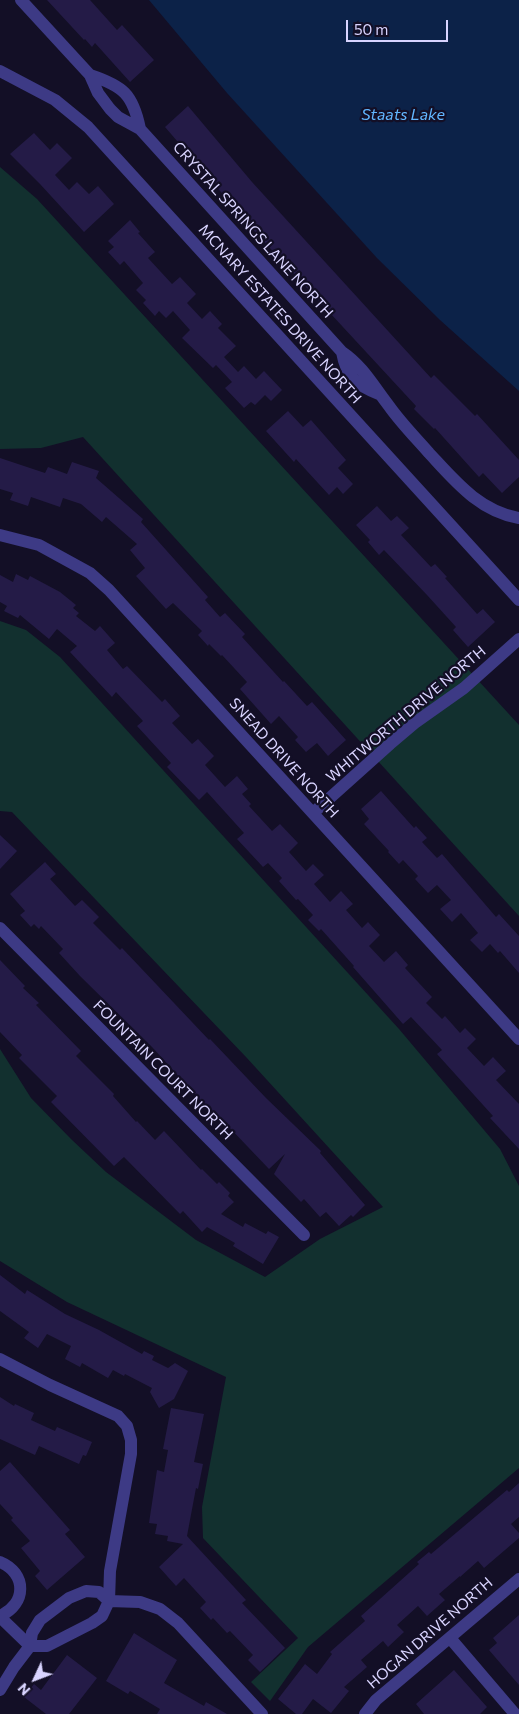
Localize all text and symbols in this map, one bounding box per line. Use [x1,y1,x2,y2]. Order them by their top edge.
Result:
scale bar [349,10,452,42]
text: 50 m [354,20,388,38]
water label: Staats Lake [361,105,445,125]
street label: CRYSTAL SPRINGS LANE NORTH [169,138,337,322]
street label: MCNARY ESTATES DRIVE NORTH [195,221,365,407]
street label: WHITWORTH DRIVE NORTH [323,642,489,786]
street label: SNEAD DRIVE NORTH [226,694,342,822]
street label: FOUNTAIN COURT NORTH [89,996,237,1144]
street label: HOGAN DRIVE NORTH [364,1574,496,1692]
north arrow [10,1654,60,1704]
text: N [14,1680,33,1699]

